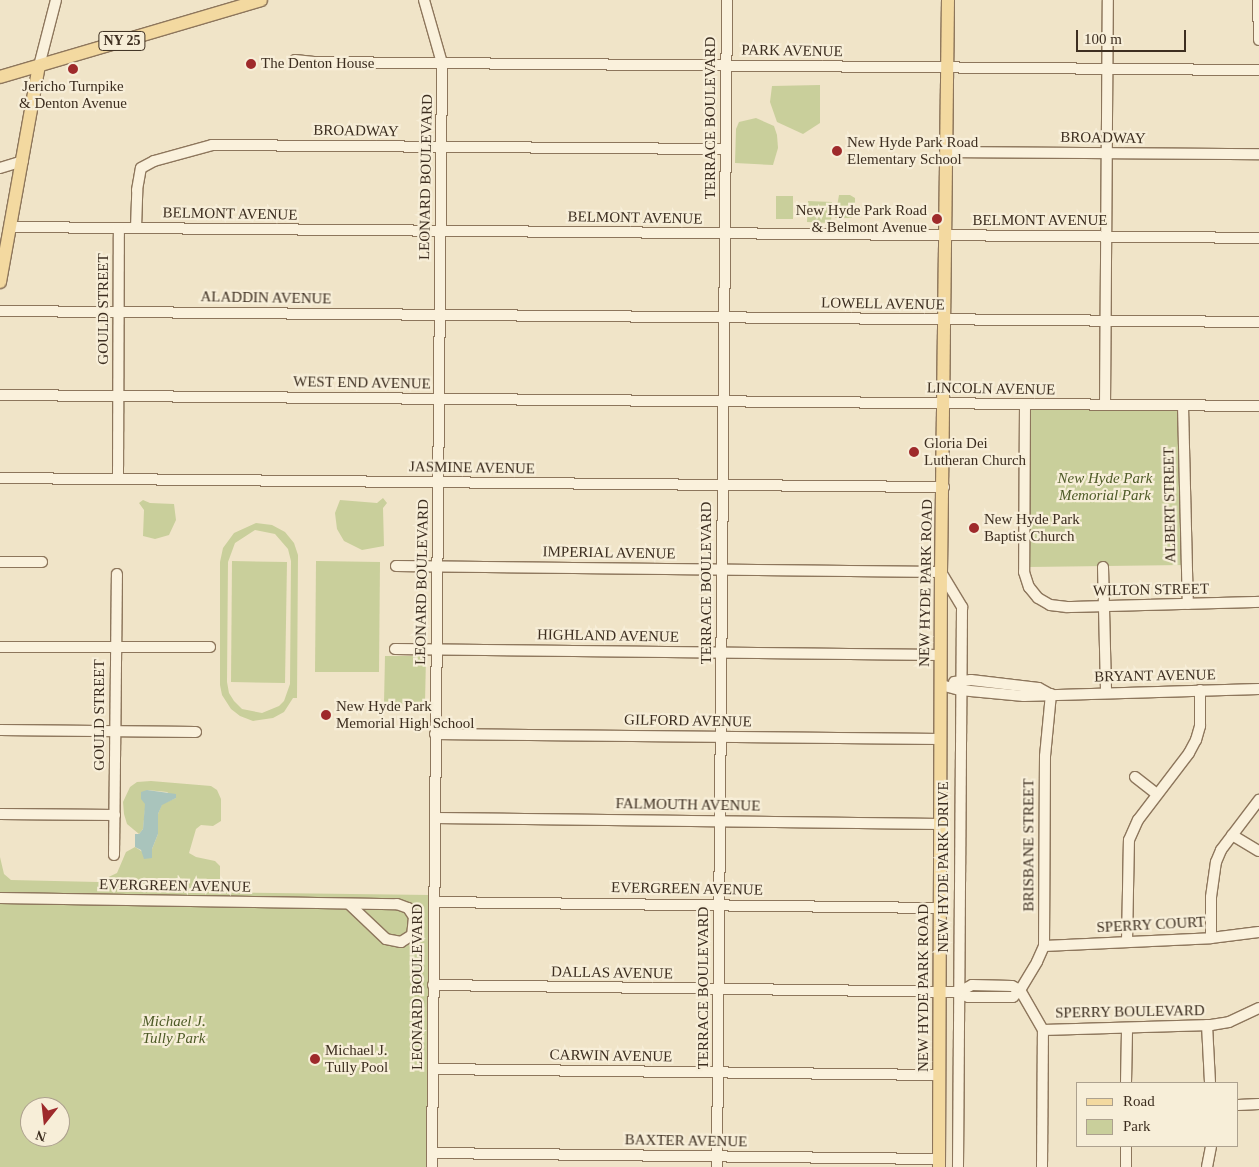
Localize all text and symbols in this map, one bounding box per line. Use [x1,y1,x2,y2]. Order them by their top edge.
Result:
scale bar [1079,20,1189,52]
road number: NY 25 [97,29,147,52]
text: 100 m [1084,31,1122,47]
street label: TERRACE BOULEVARD [702,37,720,199]
street label: PARK AVENUE [741,41,843,61]
place label: The Denton House [261,55,374,73]
marker: The Denton House [245,58,257,70]
marker: Jericho Turnpike & Denton Avenue [67,63,79,75]
place label: Jericho Turnpike & Denton Avenue [19,77,127,112]
street label: LEONARD BOULEVARD [416,94,436,260]
street label: BROADWAY [313,121,399,141]
street label: BROADWAY [1060,128,1146,148]
place label: New Hyde Park Road Elementary School [847,133,978,168]
marker: New Hyde Park Road Elementary School [831,145,843,157]
place label: New Hyde Park Road & Belmont Avenue [796,201,927,236]
street label: BELMONT AVENUE [162,204,298,224]
street label: BELMONT AVENUE [567,208,703,228]
street label: BELMONT AVENUE [972,212,1108,230]
marker: New Hyde Park Road & Belmont Avenue [931,213,943,225]
street label: GOULD STREET [95,253,113,365]
street label: ALADDIN AVENUE [200,288,332,308]
street label: LOWELL AVENUE [820,294,946,314]
street label: WEST END AVENUE [292,373,432,393]
street label: LINCOLN AVENUE [926,379,1056,399]
place label: Gloria Dei Lutheran Church [924,434,1026,469]
marker: Gloria Dei Lutheran Church [908,446,920,458]
street label: ALBERT STREET [1160,447,1180,563]
street label: JASMINE AVENUE [408,458,536,478]
park label: New Hyde Park Memorial Park [1058,469,1152,504]
street label: LEONARD BOULEVARD [412,499,432,665]
street label: NEW HYDE PARK ROAD [916,499,936,667]
street label: TERRACE BOULEVARD [698,502,716,664]
place label: New Hyde Park Baptist Church [984,510,1080,545]
marker: New Hyde Park Baptist Church [968,522,980,534]
street label: IMPERIAL AVENUE [542,543,676,563]
street label: WILTON STREET [1093,580,1209,600]
street label: HIGHLAND AVENUE [537,626,679,646]
street label: GOULD STREET [91,659,109,771]
street label: BRYANT AVENUE [1094,666,1216,686]
place label: New Hyde Park Memorial High School [336,697,474,732]
marker: New Hyde Park Memorial High School [320,709,332,721]
street label: GILFORD AVENUE [624,711,752,731]
street label: BRISBANE STREET [1020,779,1038,911]
street label: NEW HYDE PARK DRIVE [935,781,953,953]
street label: FALMOUTH AVENUE [615,795,761,815]
street label: EVERGREEN AVENUE [99,876,251,896]
street label: EVERGREEN AVENUE [611,879,763,899]
street label: LEONARD BOULEVARD [409,904,427,1070]
street label: NEW HYDE PARK ROAD [915,904,933,1072]
street label: TERRACE BOULEVARD [695,907,713,1069]
street label: SPERRY COURT [1096,913,1206,937]
street label: DALLAS AVENUE [551,963,673,983]
street label: SPERRY BOULEVARD [1055,1002,1205,1022]
park label: Michael J. Tully Park [142,1012,206,1047]
place label: Michael J. Tully Pool [325,1041,388,1076]
street label: CARWIN AVENUE [549,1046,673,1066]
marker: Michael J. Tully Pool [309,1053,321,1065]
legend [1076,1082,1239,1147]
text: Road [1123,1093,1155,1109]
north arrow [20,1097,70,1147]
text: Park [1123,1118,1151,1134]
text: N [34,1127,48,1145]
street label: BAXTER AVENUE [624,1131,748,1151]

